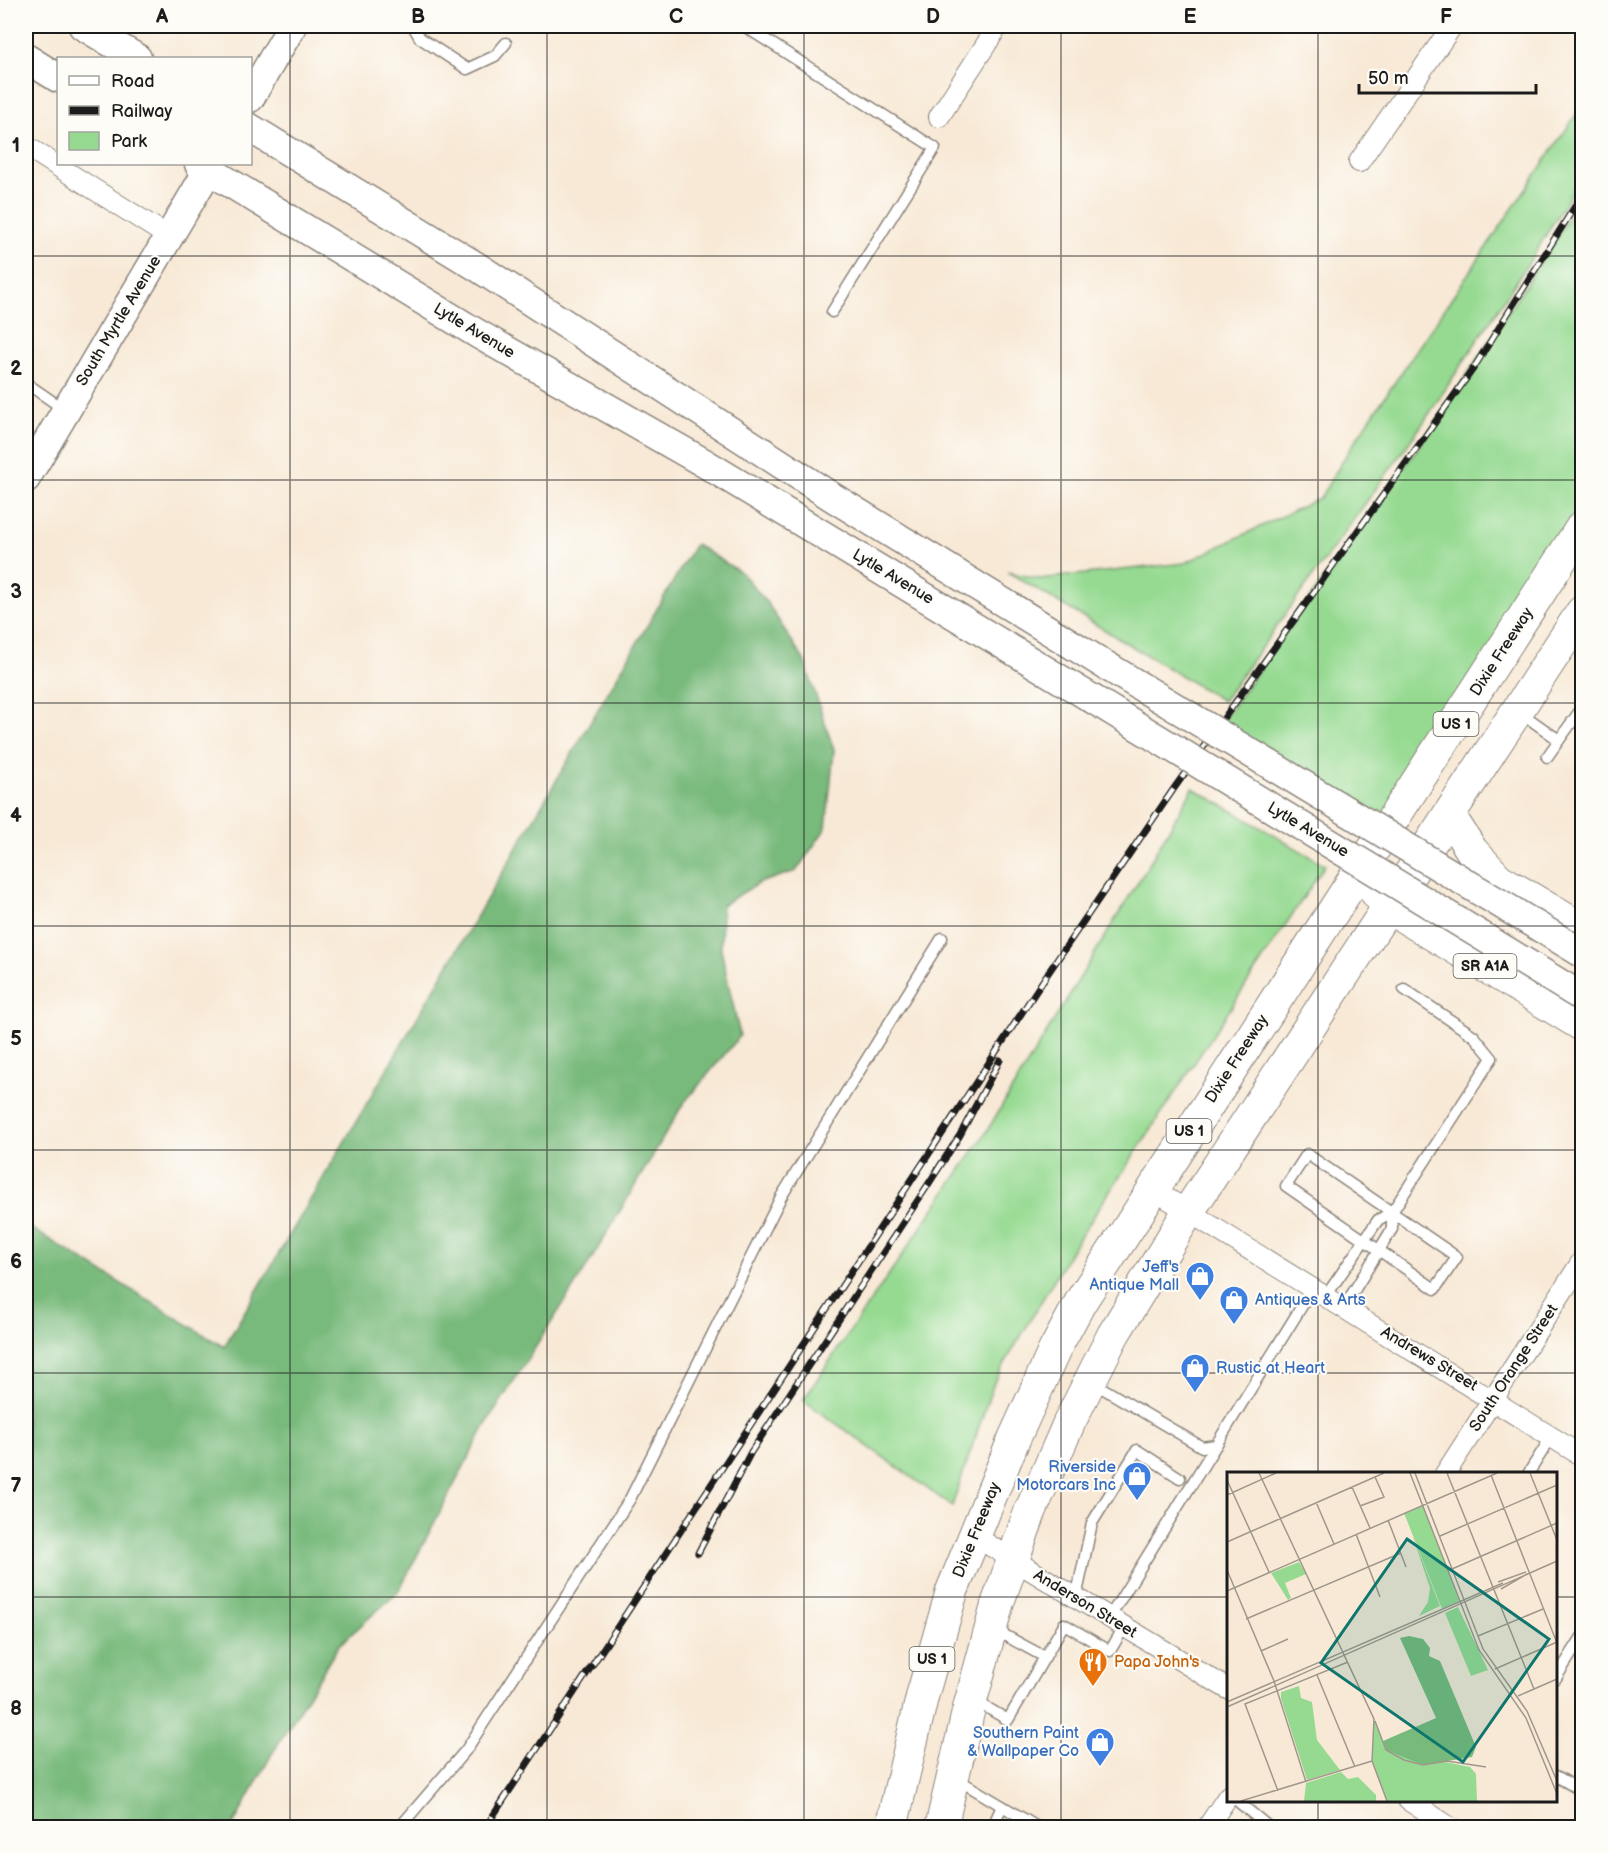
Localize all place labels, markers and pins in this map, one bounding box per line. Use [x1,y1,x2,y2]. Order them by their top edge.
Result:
place label: Jeff's Antique Mall [1089,1258,1179,1295]
shop icon: Jeff's Antique Mall [1184,1260,1216,1302]
shop icon: Antiques & Arts [1218,1284,1250,1326]
place label: Antiques & Arts [1255,1291,1366,1310]
shop icon: Rustic at Heart [1179,1352,1211,1394]
place label: Rustic at Heart [1216,1359,1325,1378]
place label: Riverside Motorcars Inc [1016,1458,1117,1495]
shop icon: Riverside Motorcars Inc [1121,1460,1153,1502]
restaurant icon: Papa John's [1077,1646,1109,1688]
place label: Papa John's [1114,1653,1199,1672]
place label: Southern Paint & Wallpaper Co [967,1724,1079,1761]
shop icon: Southern Paint & Wallpaper Co [1084,1726,1116,1768]

